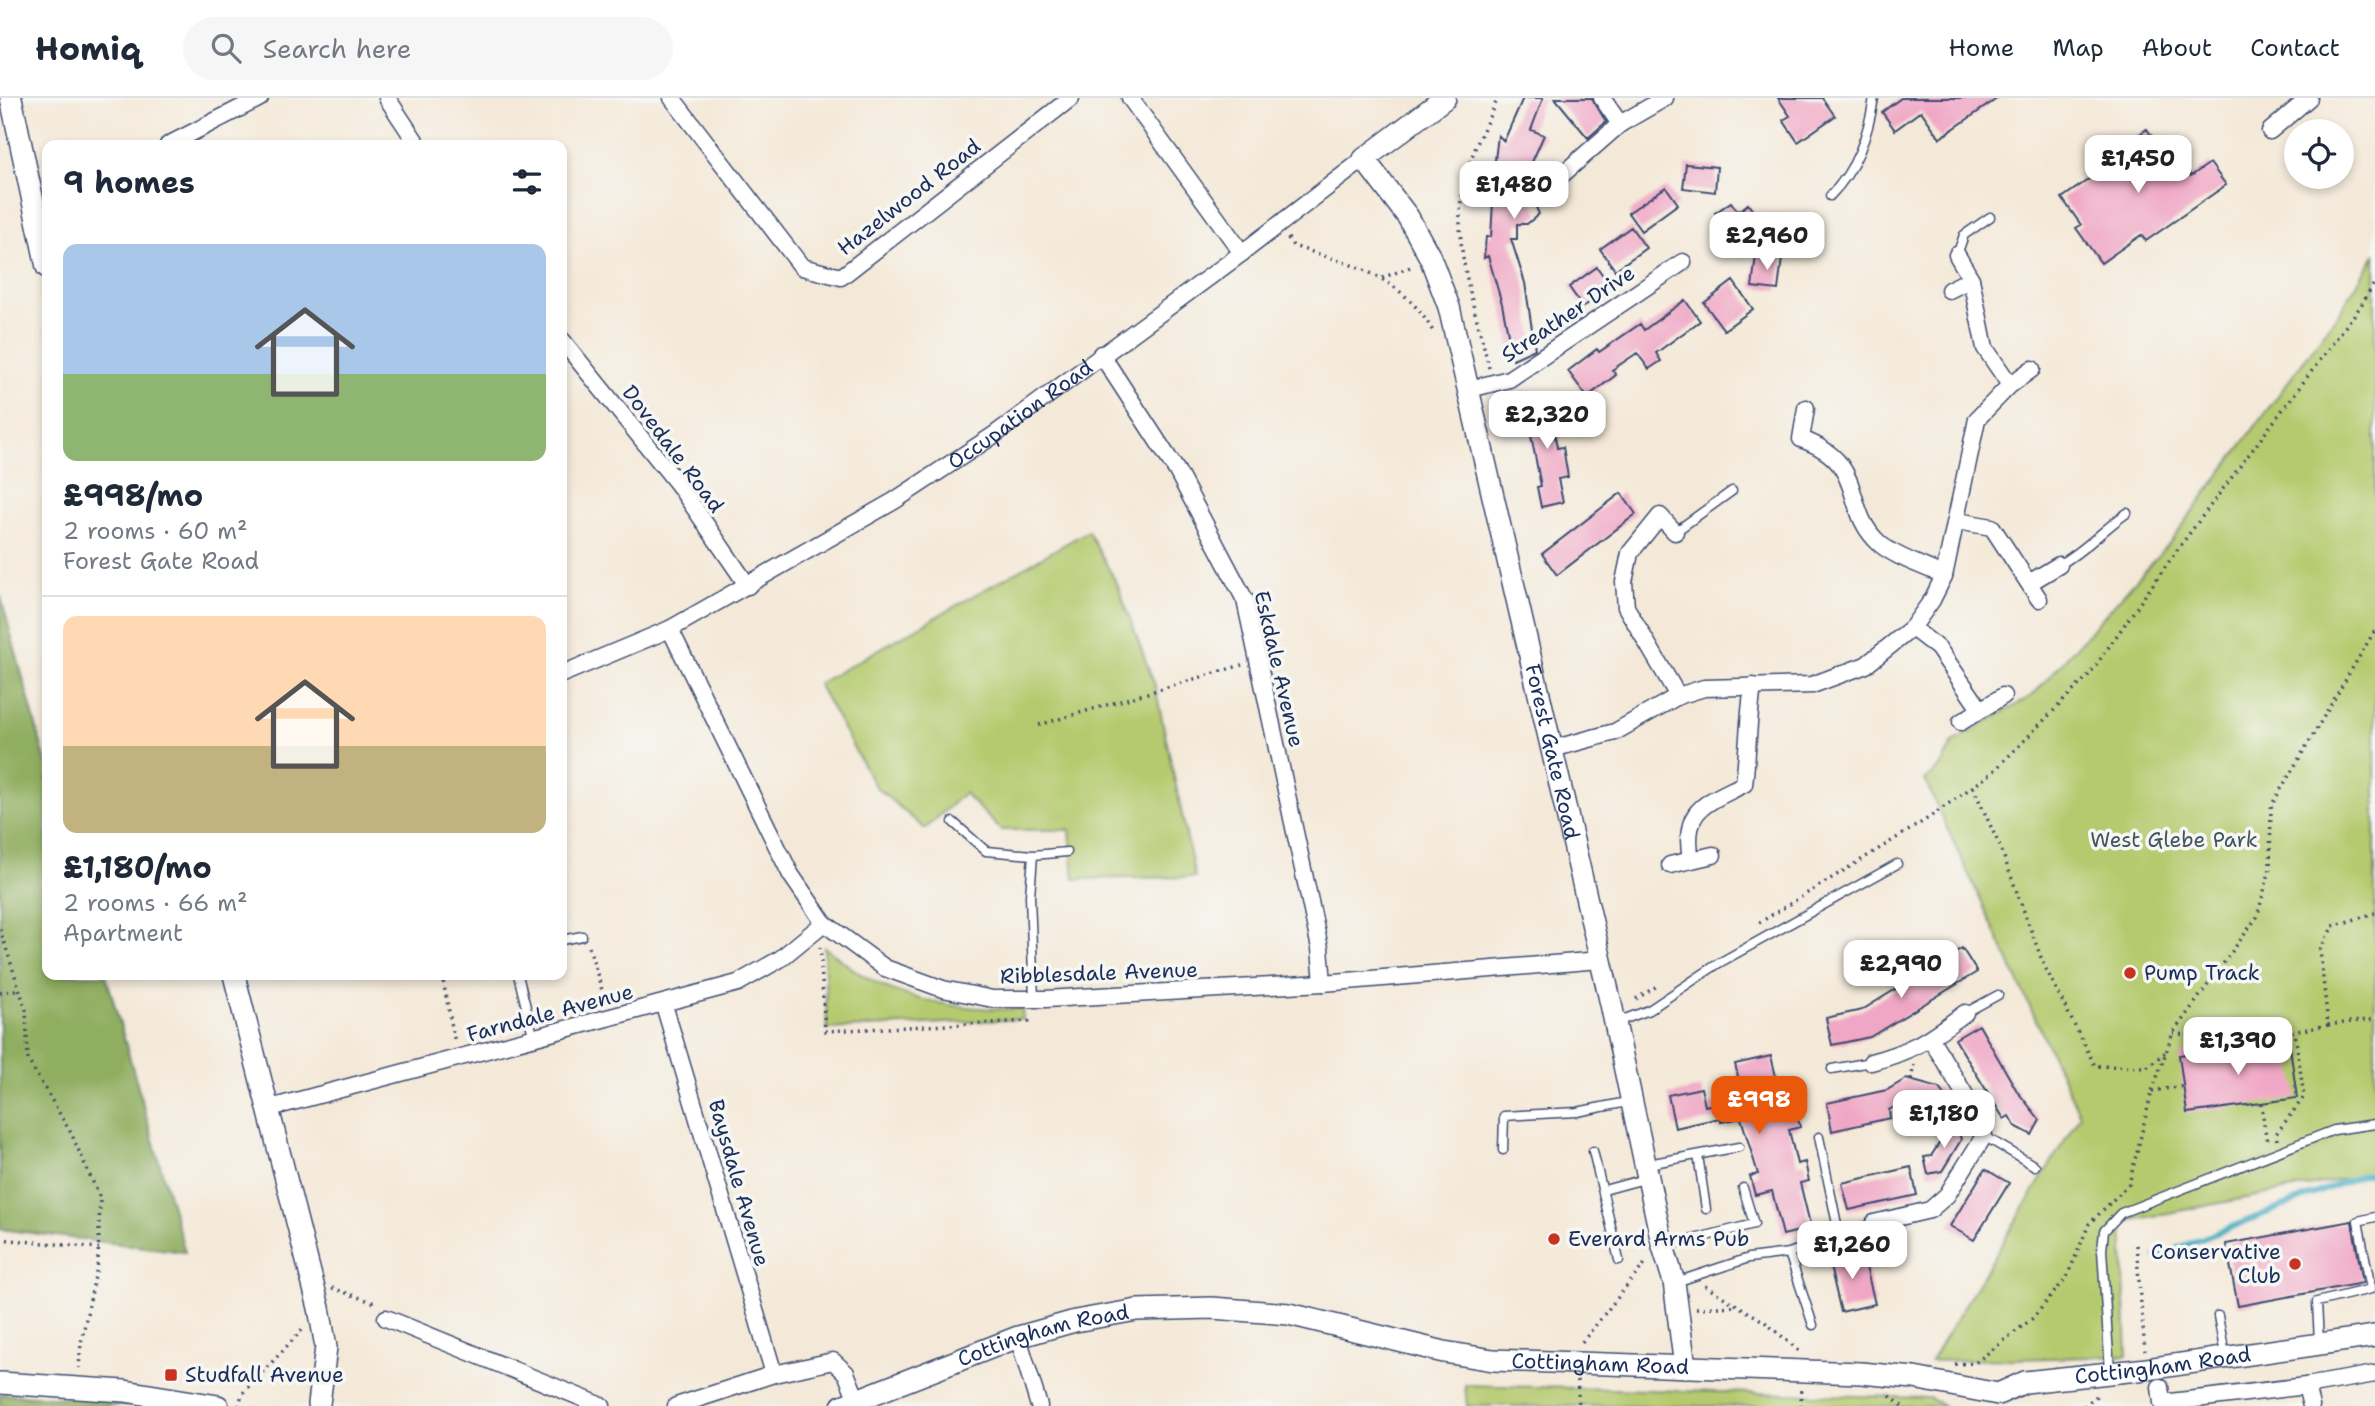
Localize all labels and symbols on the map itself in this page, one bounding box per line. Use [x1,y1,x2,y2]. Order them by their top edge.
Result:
street label: Hazelwood Road [832,132,986,262]
pin: £1,450 [2081,136,2195,195]
pin: £1,480 [1457,162,1571,221]
pin: £2,960 [1710,212,1824,272]
street label: Streather Drive [1496,259,1640,369]
street label: Occupation Road [942,353,1098,476]
street label: Dovedale Road [616,379,730,519]
pin: £2,320 [1490,392,1604,451]
street label: Eskdale Avenue [1247,588,1311,750]
street label: Forest Gate Road [1518,661,1586,842]
park label: West Glebe Park [2090,826,2258,854]
pin: £2,990 [1844,940,1958,1000]
street label: Ribblesdale Avenue [1000,956,1198,990]
place label: Pump Track [2144,959,2260,987]
marker: Pump Track [2122,965,2138,981]
street label: Farndale Avenue [464,977,636,1049]
pin: £1,390 [2181,1018,2295,1077]
pin: £998 [1718,1076,1800,1136]
pin: £1,180 [1887,1090,2001,1150]
street label: Baysdale Avenue [702,1096,776,1270]
pin: £1,260 [1795,1222,1909,1281]
place label: Everard Arms Pub [1568,1225,1749,1253]
marker: Everard Arms Pub [1546,1231,1562,1247]
place label: Conservative Club [2151,1238,2281,1290]
marker: Conservative Club [2287,1256,2303,1272]
street label: Cottingham Road [953,1298,1131,1373]
street label: Cottingham Road [2073,1340,2253,1391]
street label: Cottingham Road [1511,1347,1689,1381]
place label: Studfall Avenue [185,1361,344,1389]
marker: Studfall Avenue [163,1367,179,1383]

